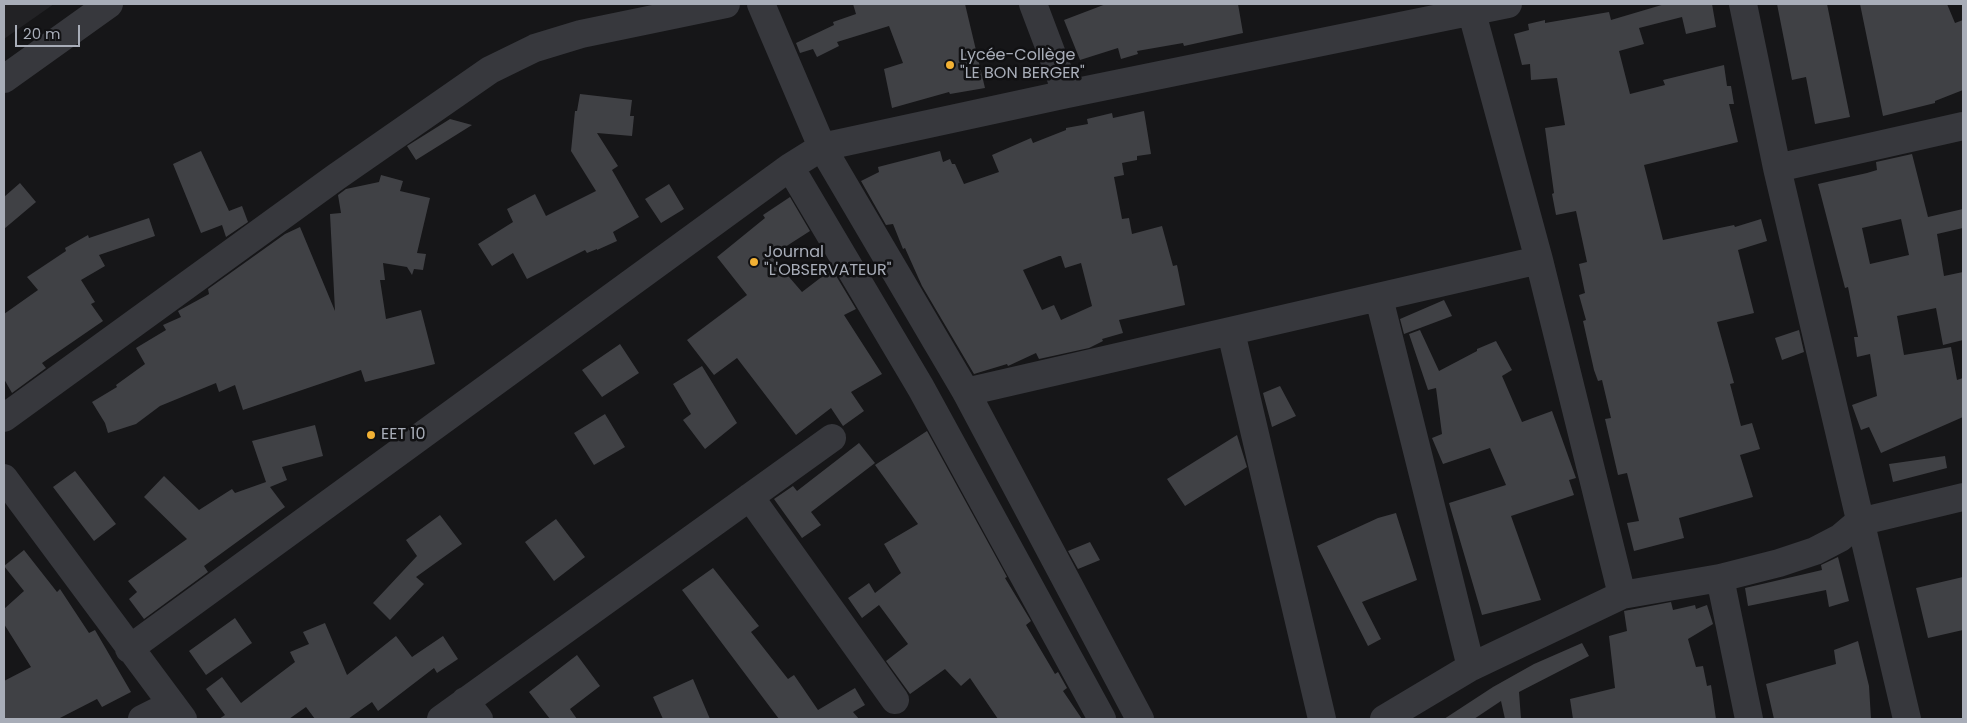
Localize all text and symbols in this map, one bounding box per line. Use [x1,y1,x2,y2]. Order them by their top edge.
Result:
scale bar [18,15,82,47]
text: 20 m [23,23,61,44]
place label: Lycée-Collège "LE BON BERGER" [960,46,1085,84]
marker: Lycée-Collège "LE BON BERGER" [944,59,956,71]
place label: Journal "L'OBSERVATEUR" [764,243,892,281]
marker: Journal "L'OBSERVATEUR" [748,256,760,268]
place label: EET 10 [381,425,426,445]
marker: EET 10 [365,429,377,441]

